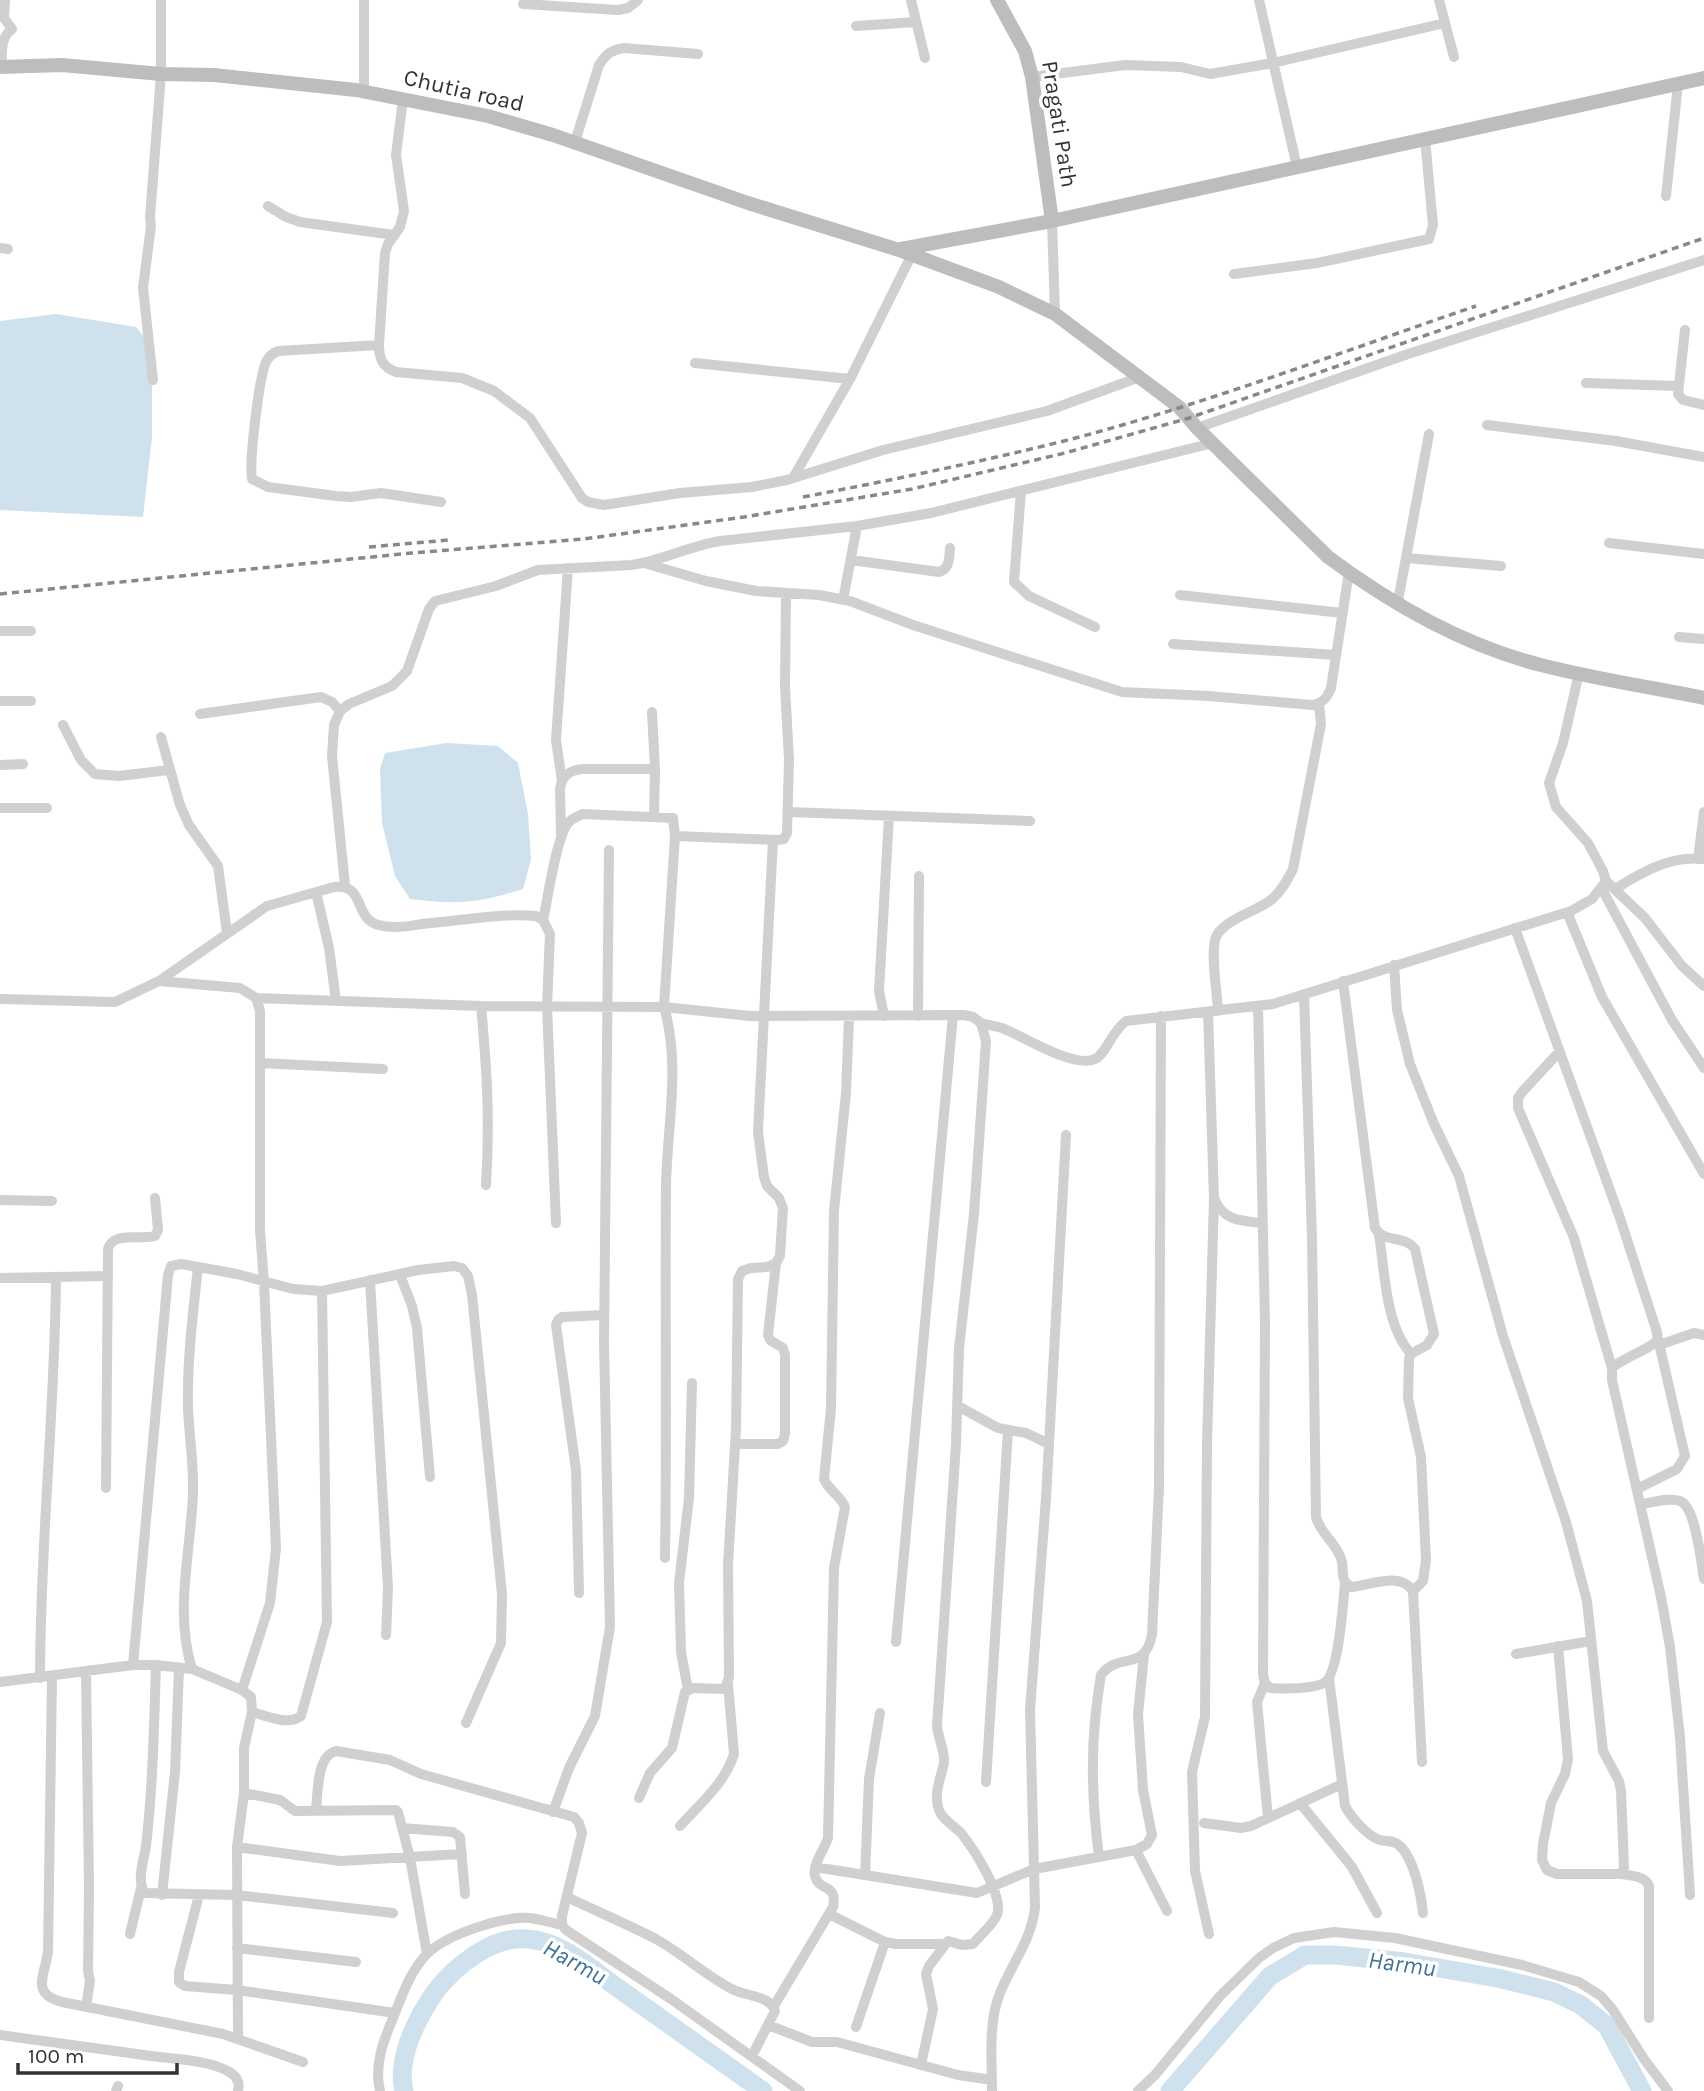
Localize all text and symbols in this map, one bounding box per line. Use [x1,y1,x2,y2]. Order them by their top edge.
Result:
street label: Pragati Path [1036,59,1083,190]
street label: Chutia road [401,64,527,117]
water label: Harmu [538,1933,612,1991]
water label: Harmu [1366,1945,1438,1983]
scale bar [18,2032,177,2076]
text: 100 m [28,2044,85,2068]

